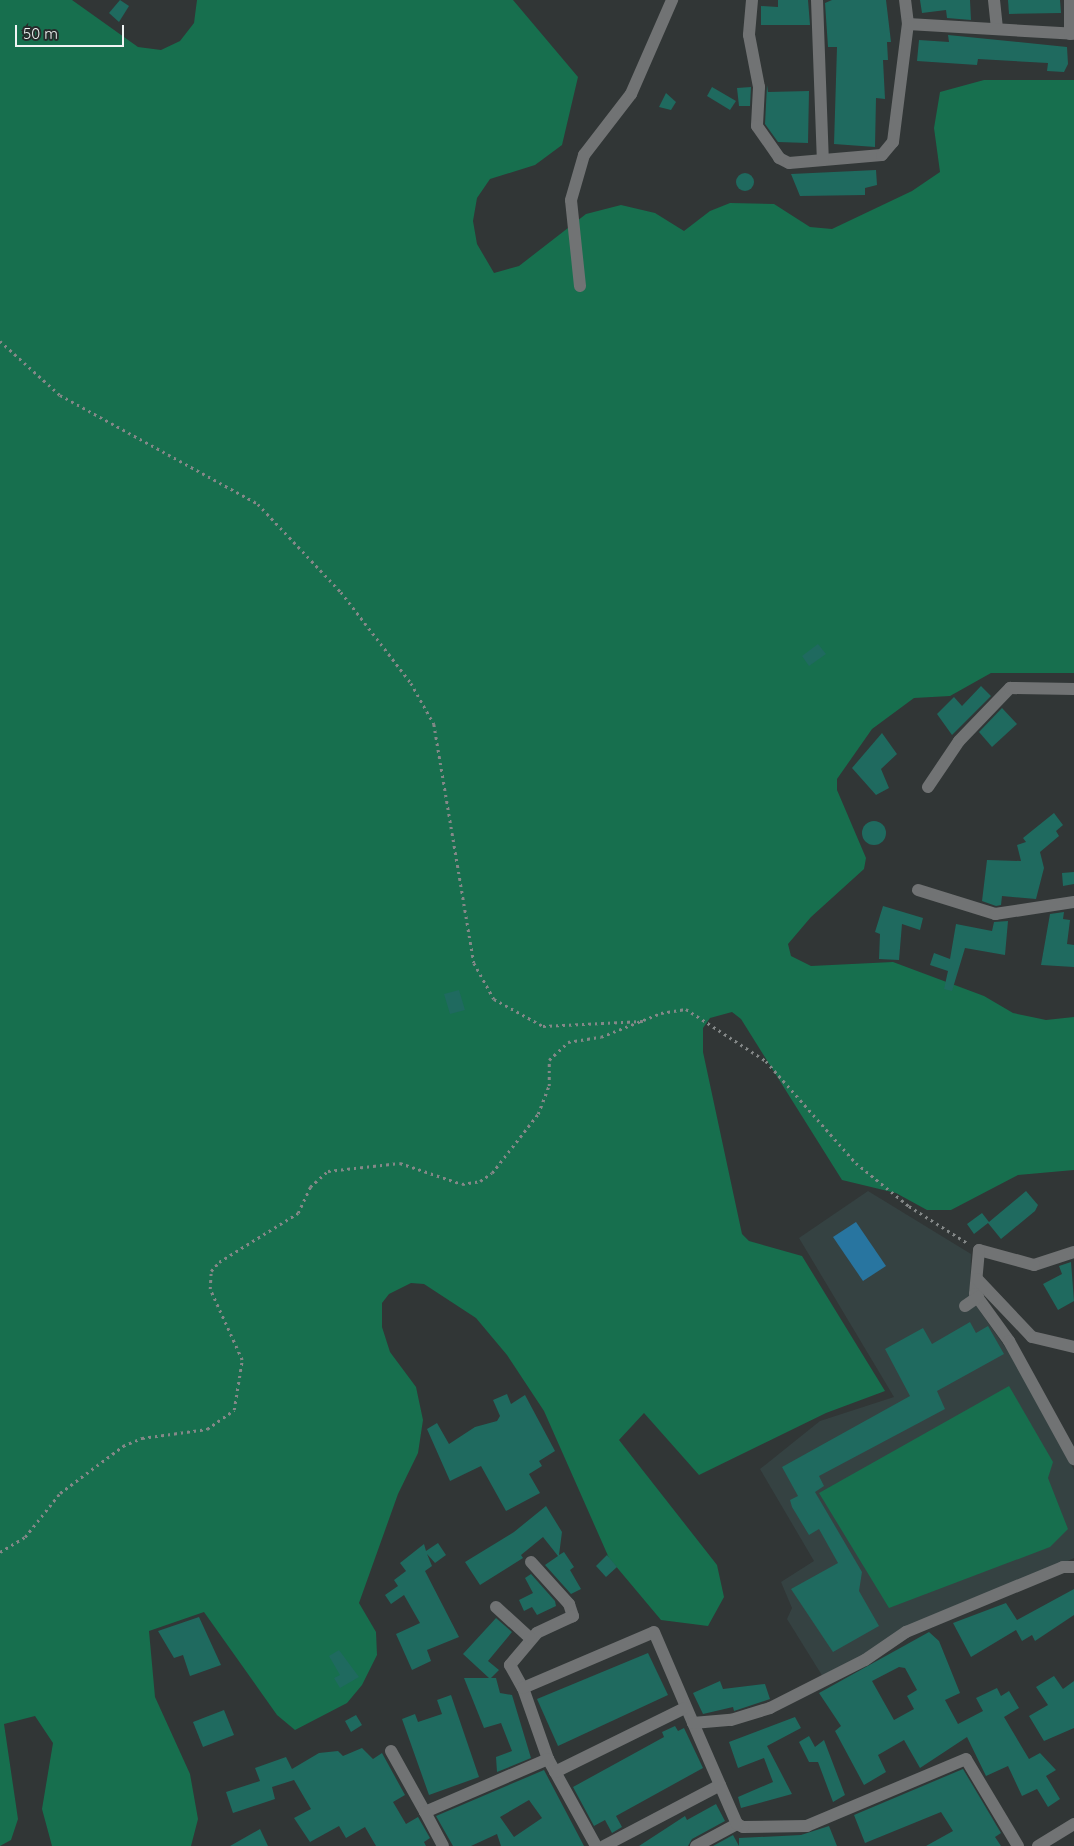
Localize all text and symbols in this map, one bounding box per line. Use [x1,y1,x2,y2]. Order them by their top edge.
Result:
scale bar [18,15,126,47]
text: 50 m [23,24,58,43]

